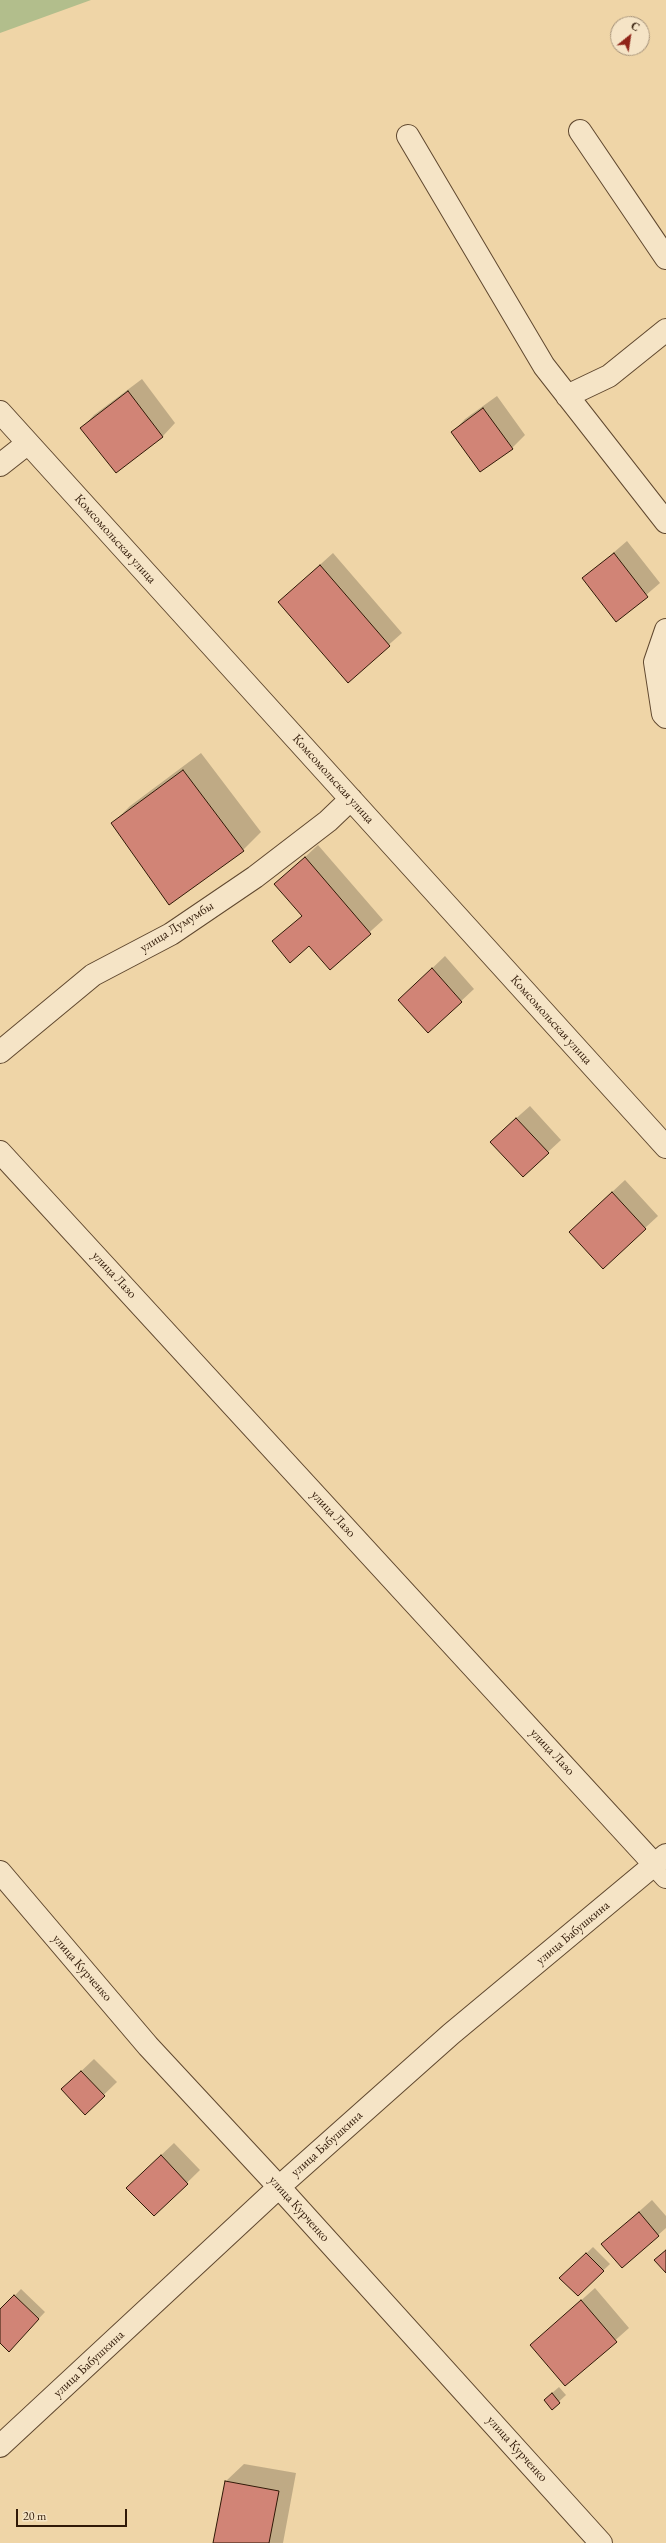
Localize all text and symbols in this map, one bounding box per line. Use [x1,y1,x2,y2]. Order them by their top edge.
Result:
north arrow [610,16,650,56]
text: С [629,18,642,34]
street label: Комсомольская улица [71,491,159,587]
street label: Комсомольская улица [289,731,377,827]
street label: улица Лумумбы [137,898,217,956]
street label: Комсомольская улица [507,972,595,1068]
street label: улица Лазо [88,1248,140,1302]
street label: улица Лазо [307,1487,359,1541]
street label: улица Лазо [526,1725,578,1779]
street label: улица Бабушкина [533,1898,613,1968]
street label: улица Курченко [49,1931,115,2005]
street label: улица Бабушкина [288,2108,366,2180]
street label: улица Курченко [265,2173,333,2245]
street label: улица Бабушкина [50,2327,128,2401]
street label: улица Курченко [483,2413,551,2485]
scale bar [18,2501,129,2527]
text: 20 m [23,2508,46,2524]

